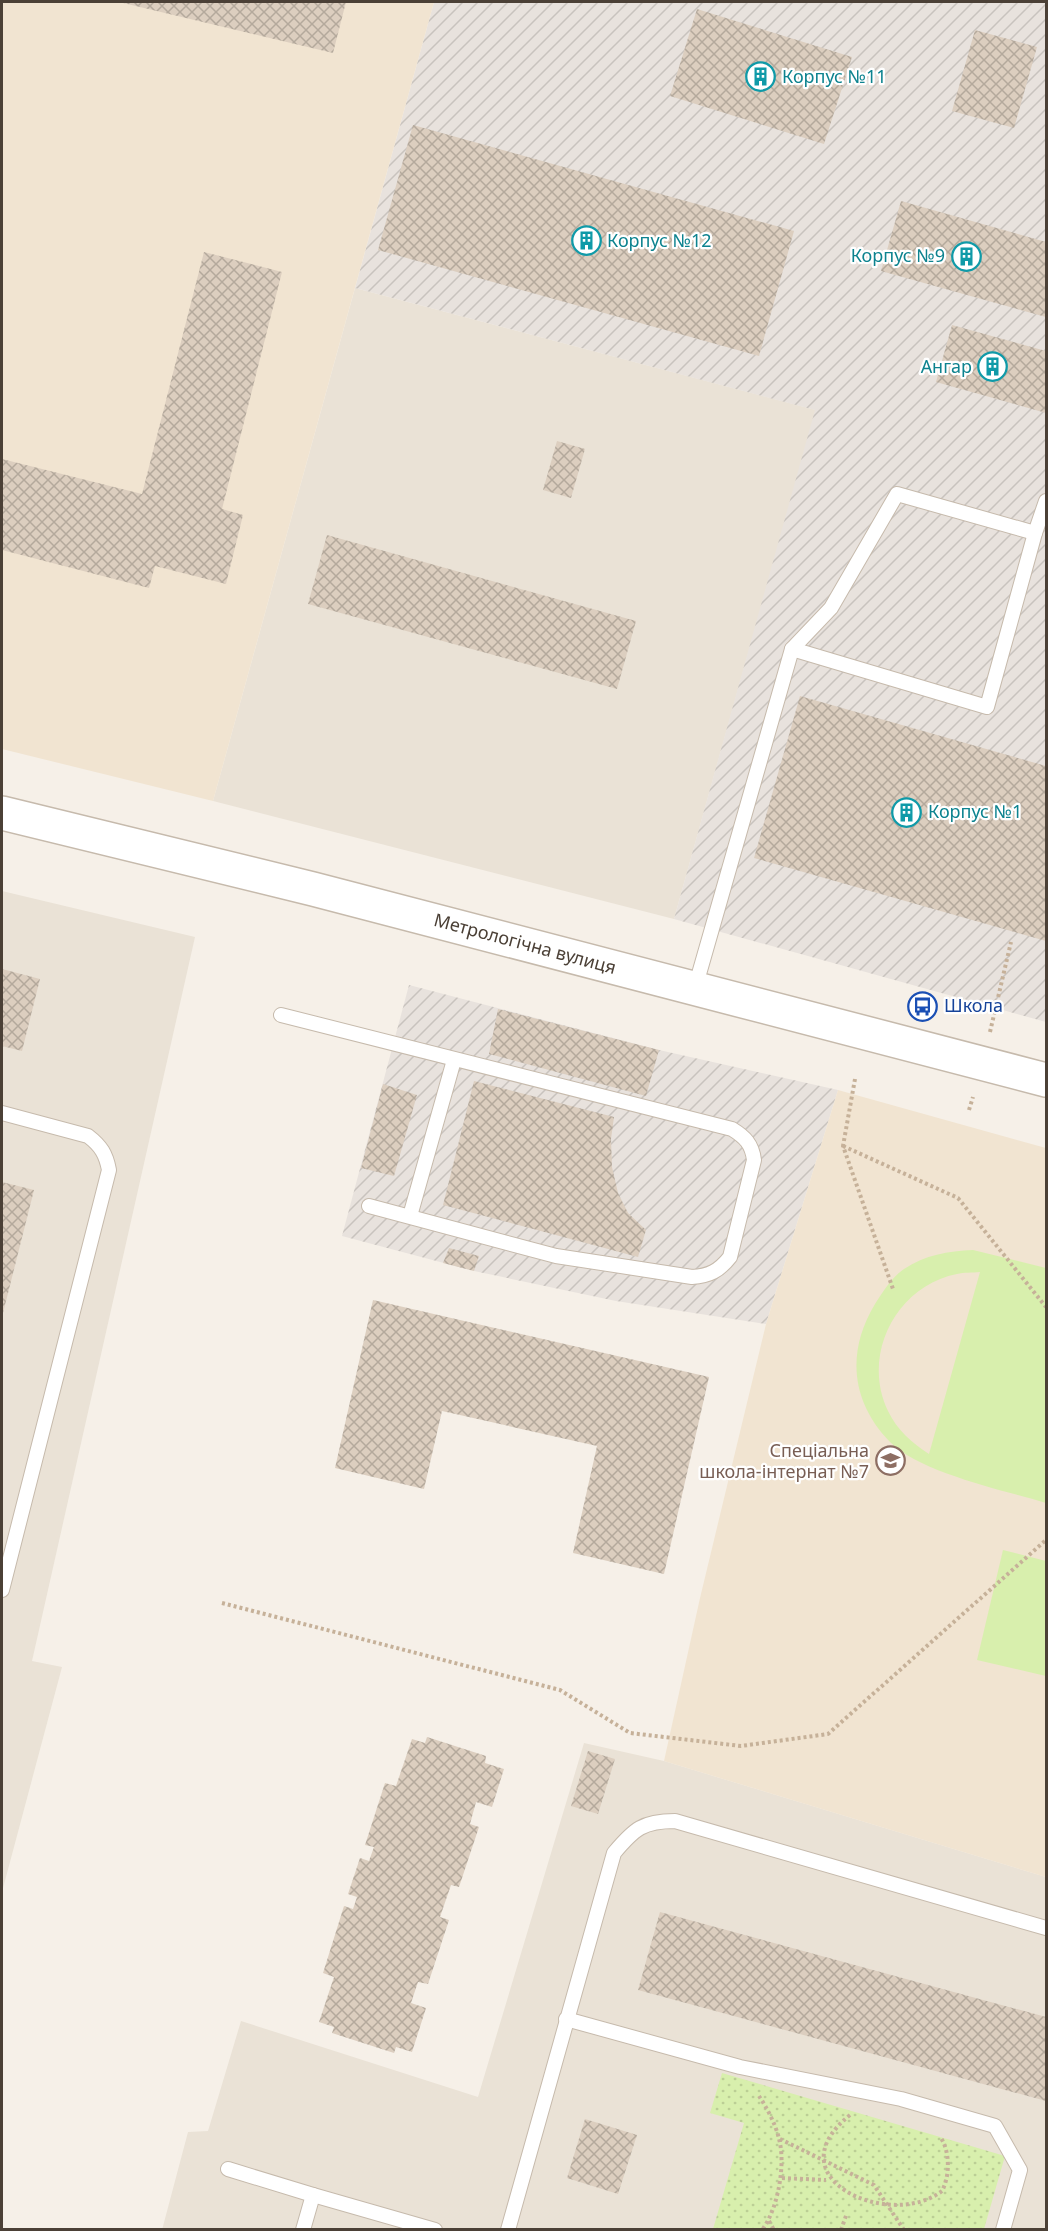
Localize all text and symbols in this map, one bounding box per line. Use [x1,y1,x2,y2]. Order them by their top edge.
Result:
building icon: Корпус №11 [745,61,777,93]
place label: Корпус №11 [782,64,887,88]
building icon: Корпус №12 [570,225,602,257]
place label: Корпус №12 [607,228,712,252]
building icon: Корпус №9 [950,240,982,272]
place label: Корпус №9 [851,243,945,267]
building icon: Ангар [977,351,1009,383]
place label: Ангар [921,354,972,378]
building icon: Корпус №1 [891,796,923,828]
place label: Корпус №1 [928,799,1022,823]
street label: Метрологічна вулиця [432,907,619,979]
bus stop icon: Школа [907,990,939,1022]
place label: Школа [944,993,1003,1017]
place label: Спеціальна школа-інтернат №7 [699,1438,869,1483]
school or university icon: Спеціальна школа-інтернат №7 [874,1445,906,1477]

